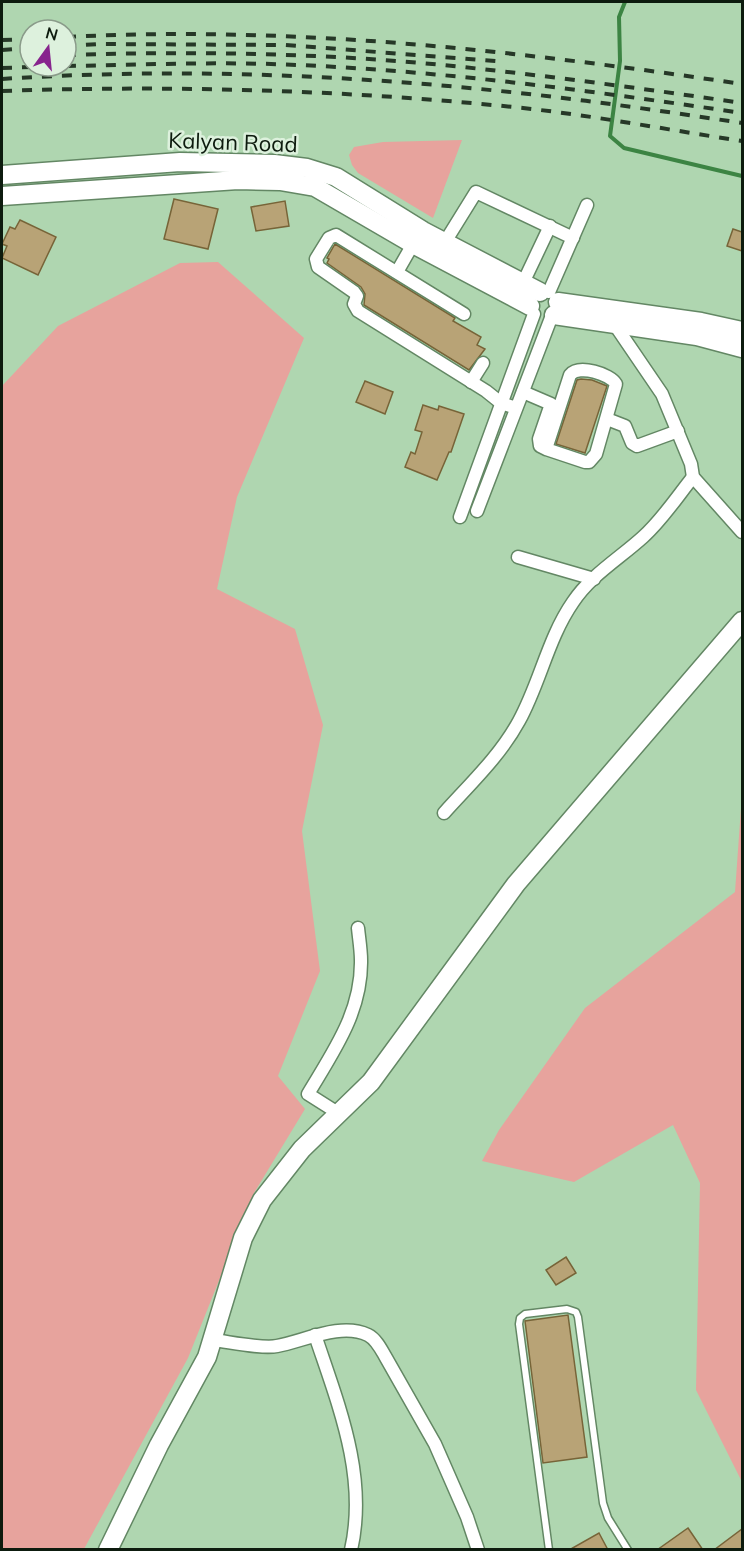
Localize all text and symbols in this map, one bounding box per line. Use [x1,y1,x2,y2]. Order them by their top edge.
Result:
north arrow [18,18,78,78]
text: N [43,22,60,45]
street label: Kalyan Road [168,126,298,158]

